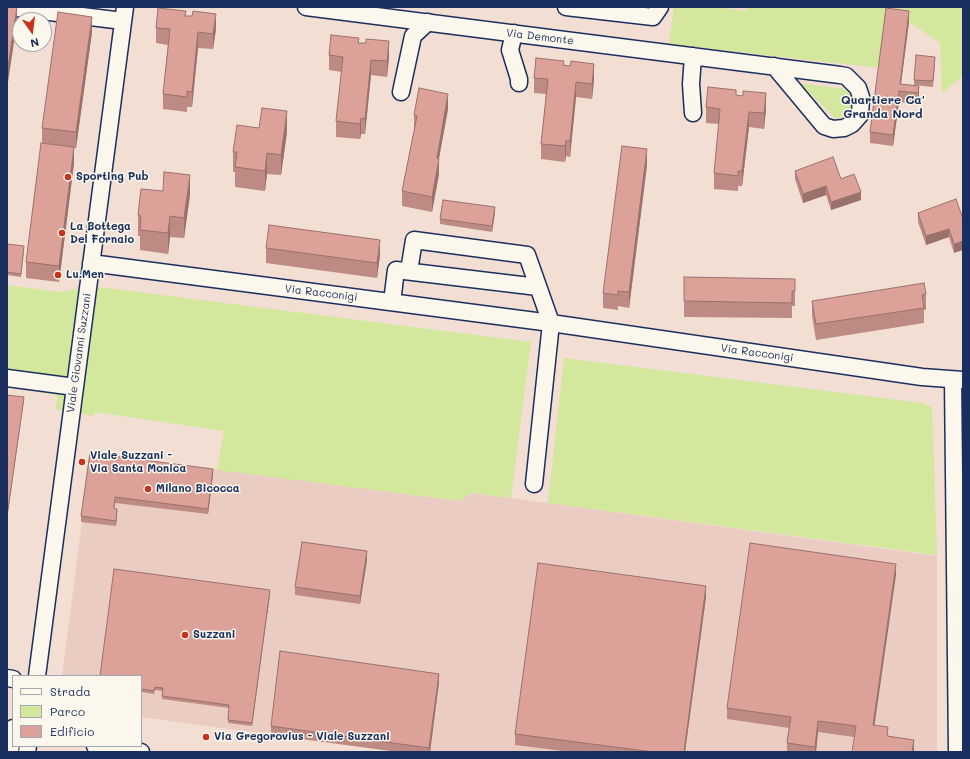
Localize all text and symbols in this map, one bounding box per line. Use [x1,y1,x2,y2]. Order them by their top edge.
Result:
north arrow [12,12,52,52]
street label: Via Demonte [505,26,575,48]
text: N [29,35,41,51]
district label: Quartiere Ca' Granda Nord [841,93,925,121]
place label: Sporting Pub [76,170,148,184]
marker: Sporting Pub [63,172,73,182]
place label: La Bottega Del Fornaio [70,220,134,246]
marker: La Bottega Del Fornaio [57,228,67,238]
place label: Lu.Men [66,268,104,282]
marker: Lu.Men [53,270,63,280]
street label: Via Racconigi [284,282,358,304]
street label: Viale Giovanni Suzzani [64,292,94,414]
street label: Via Racconigi [720,341,794,365]
place label: Viale Suzzani - Via Santa Monica [90,449,186,475]
marker: Viale Suzzani - Via Santa Monica [77,457,87,467]
place label: Milano Bicocca [156,482,240,496]
marker: Milano Bicocca [143,484,153,494]
place label: Suzzani [193,628,235,642]
marker: Suzzani [180,630,190,640]
legend [12,675,142,747]
text: Strada [50,683,91,699]
text: Parco [50,703,85,719]
text: Edificio [50,723,94,739]
place label: Via Gregorovius - Viale Suzzani [214,730,390,744]
marker: Via Gregorovius - Viale Suzzani [201,732,211,742]

